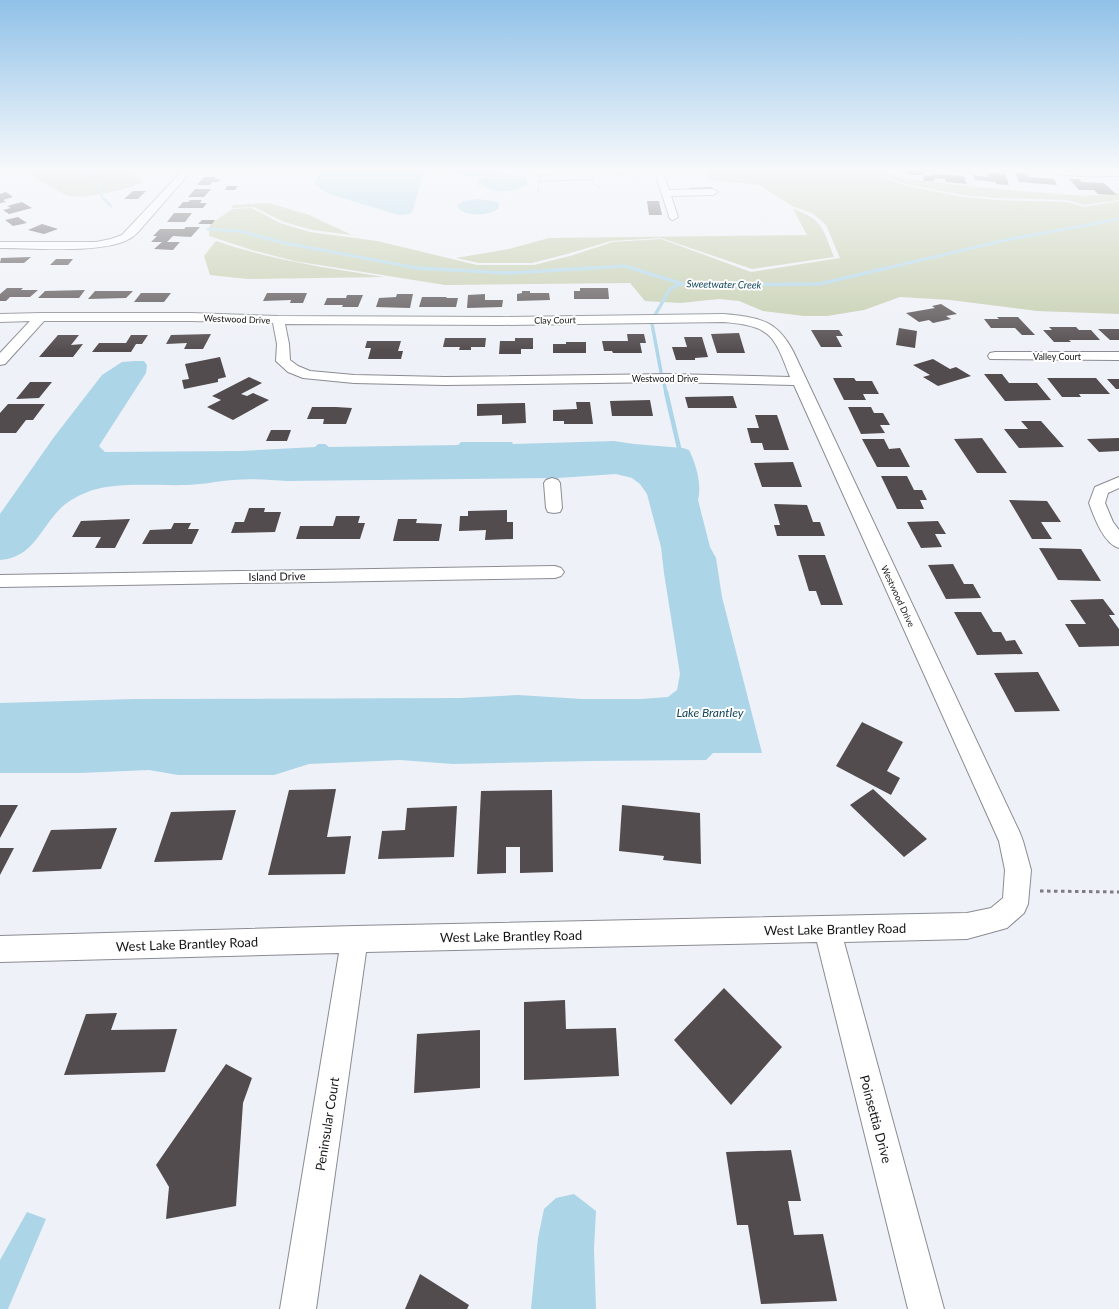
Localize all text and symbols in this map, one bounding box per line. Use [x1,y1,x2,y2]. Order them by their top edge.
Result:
water label: Sweetwater Creek [686,277,762,291]
street label: Westwood Drive [203,312,271,326]
street label: Clay Court [534,314,577,326]
street label: Valley Court [1033,351,1082,362]
street label: Westwood Drive [632,373,699,384]
street label: Westwood Drive [879,563,917,629]
street label: Island Drive [248,569,306,583]
water label: Lake Brantley [676,705,744,720]
street label: West Lake Brantley Road [764,920,906,938]
street label: West Lake Brantley Road [440,927,582,945]
street label: West Lake Brantley Road [116,934,258,954]
street label: Poinsettia Drive [857,1073,895,1165]
street label: Peninsular Court [312,1076,342,1172]

